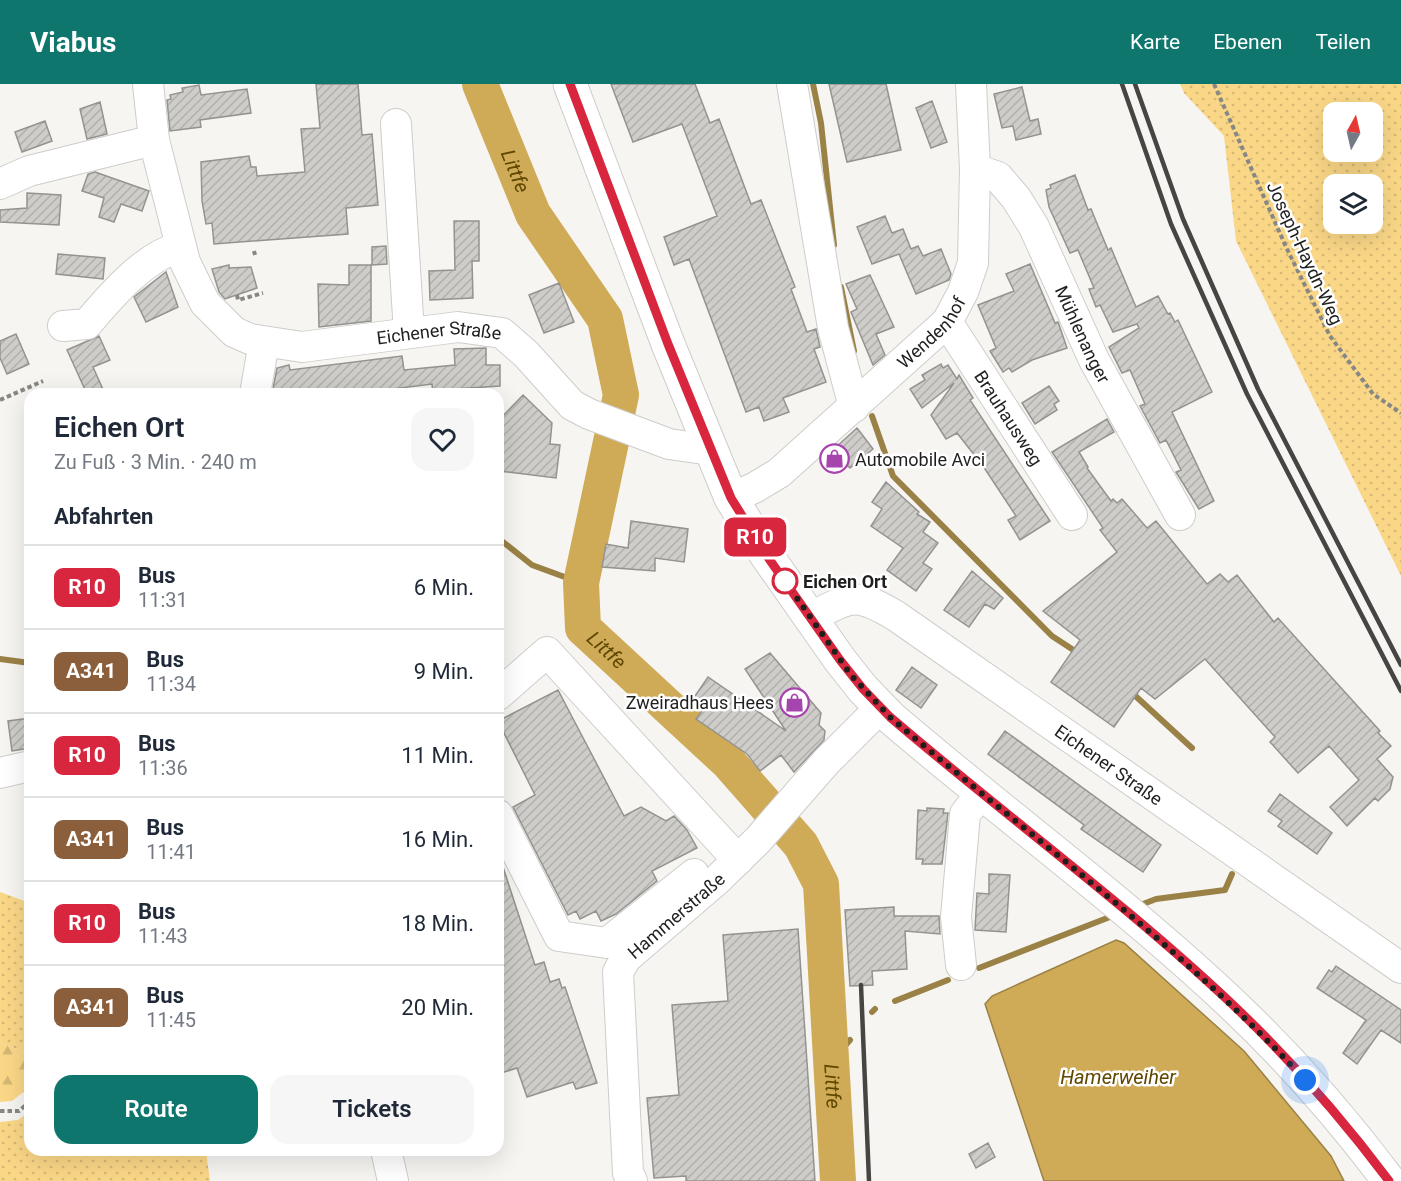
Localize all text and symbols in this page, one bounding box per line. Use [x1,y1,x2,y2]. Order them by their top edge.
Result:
text: Viabus [30,26,117,59]
text: Karte [1130,30,1180,54]
text: Ebenen [1213,30,1282,54]
text: Teilen [1315,30,1371,54]
north arrow [1323,102,1383,162]
map controls [1323,102,1383,234]
water label: Littfe [496,146,535,196]
button: layers [1323,174,1383,234]
street label: Joseph-Haydn-Weg [1263,178,1347,328]
street label: Mühlenanger [1051,282,1115,386]
street label: Wendenhof [893,292,970,372]
street label: Eichener Straße [375,316,503,348]
street label: Brauhausweg [971,366,1047,469]
button: heart [411,408,474,471]
text: Eichen Ort [54,411,184,444]
shop icon: Automobile Avci [818,443,850,475]
place label: Automobile Avci [855,449,985,470]
text: Zu Fuß · 3 Min. · 240 m [54,450,257,474]
text: Abfahrten [54,504,153,529]
line badge: R10 [720,518,789,556]
text: R10 [736,525,774,549]
text: Bus [138,563,176,588]
marker: Eichen Ort [772,568,798,594]
place label: Eichen Ort [803,571,887,592]
text: R10 [68,575,106,599]
text: 6 Min. [414,575,474,600]
text: 11:31 [138,588,188,612]
water label: Littfe [582,626,631,674]
text: Bus [146,647,184,672]
text: A341 [66,659,116,683]
text: 9 Min. [414,659,474,684]
text: 11:34 [146,672,196,696]
shop icon: Zweiradhaus Hees [779,686,811,718]
place label: Zweiradhaus Hees [626,692,774,713]
street label: Eichener Straße [1051,720,1167,809]
text: Bus [138,731,176,756]
text: R10 [68,743,106,767]
text: 11 Min. [401,743,474,768]
text: 11:36 [138,756,188,780]
text: Bus [146,815,184,840]
text: A341 [66,827,116,851]
text: 16 Min. [401,827,474,852]
text: 11:41 [146,840,196,864]
street label: Hammerstraße [623,868,729,963]
text: Bus [138,899,176,924]
text: R10 [68,911,106,935]
text: 18 Min. [401,911,474,936]
text: 11:43 [138,924,188,948]
text: Bus [146,983,184,1008]
text: A341 [66,995,116,1019]
text: 20 Min. [401,995,474,1020]
text: 11:45 [146,1008,196,1032]
water label: Littfe [819,1063,846,1109]
water label: Hamerweiher [1060,1065,1177,1089]
your location [1290,1065,1320,1095]
button: Route [54,1075,258,1144]
button: Tickets [270,1075,474,1144]

